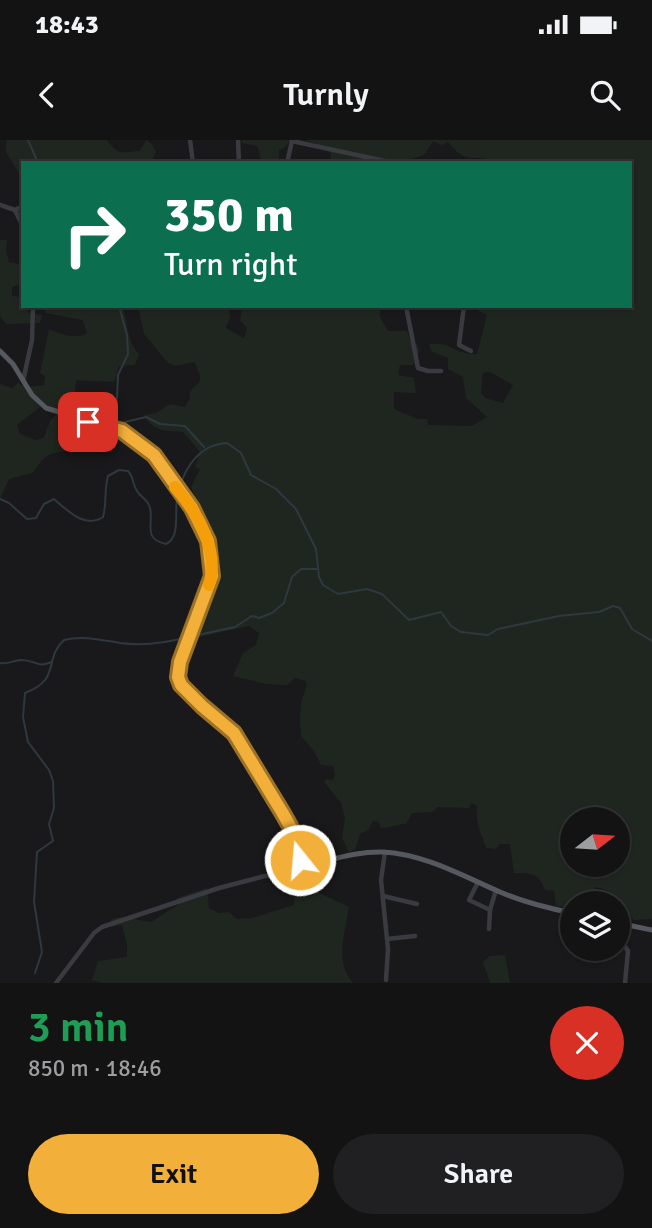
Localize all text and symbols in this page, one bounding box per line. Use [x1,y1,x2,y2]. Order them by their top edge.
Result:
text: 18:43 [35,9,99,41]
text: Turnly [283,75,369,114]
icon: back [28,76,66,114]
icon: search [586,76,624,114]
text: 350 m [164,185,294,245]
icon: right [49,189,140,280]
text: Turn right [164,245,297,284]
pin [58,392,118,452]
icon: arrive [69,403,107,441]
north arrow [560,807,630,877]
map controls [560,807,630,961]
position arrow [263,823,337,897]
button: layers [560,891,630,961]
text: 3 min [28,1002,129,1053]
button: close [550,1006,624,1080]
text: 850 m · 18:46 [28,1054,162,1083]
button: Exit [28,1134,319,1214]
button: Share [333,1134,624,1214]

